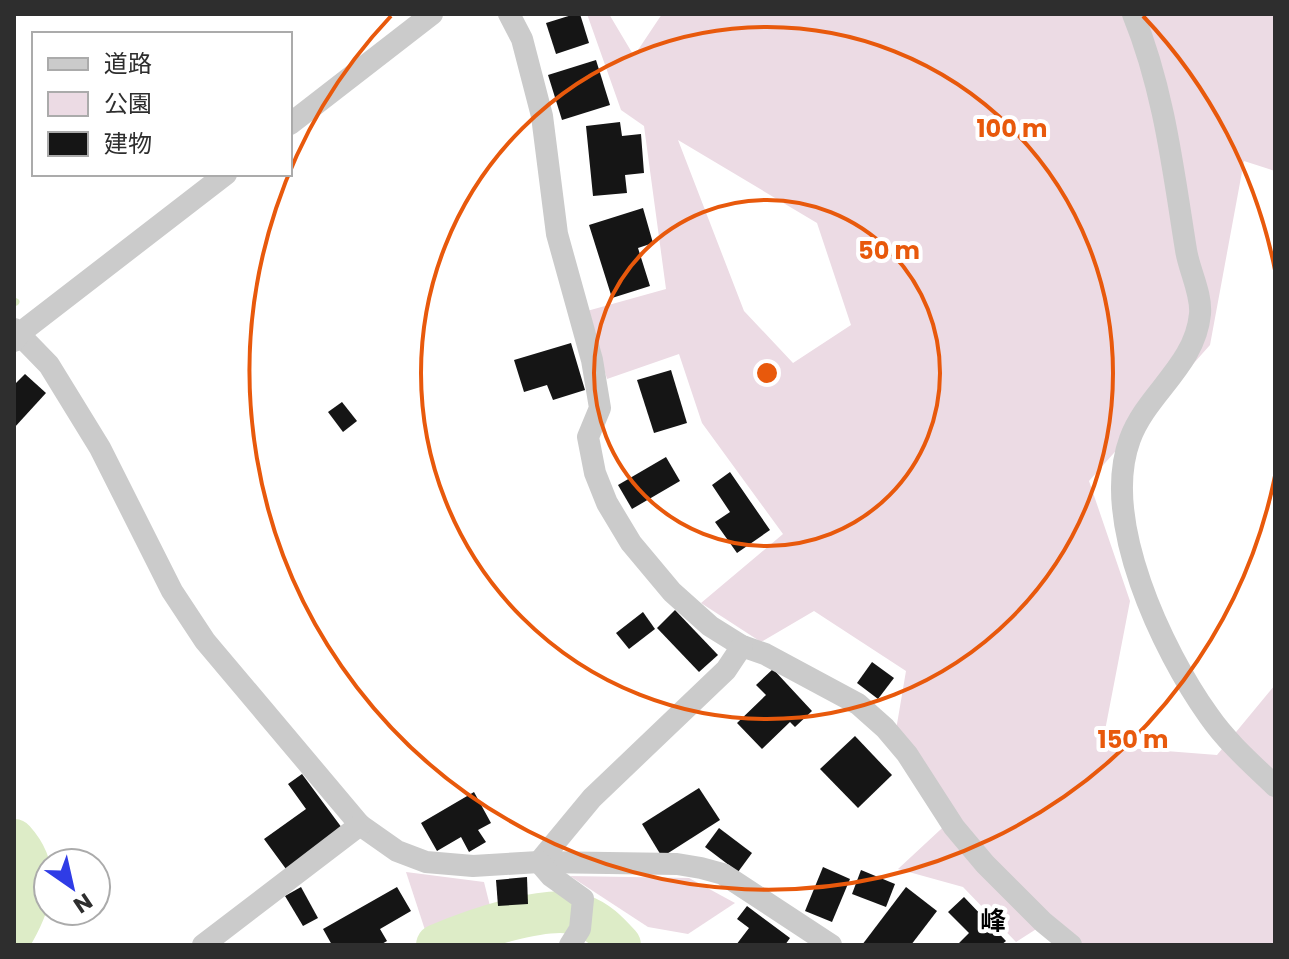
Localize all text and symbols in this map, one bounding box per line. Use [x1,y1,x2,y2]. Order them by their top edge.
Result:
legend [32,32,292,176]
text: 道路 [104,47,152,80]
text: 公園 [104,87,152,120]
text: 100 m [977,112,1047,145]
text: 建物 [104,127,152,160]
text: 50 m [858,234,920,267]
centre of rings [753,359,781,387]
text: 150 m [1098,723,1168,756]
north arrow [32,847,112,927]
text: N [67,886,98,921]
district label: 峰 [980,903,1006,939]

